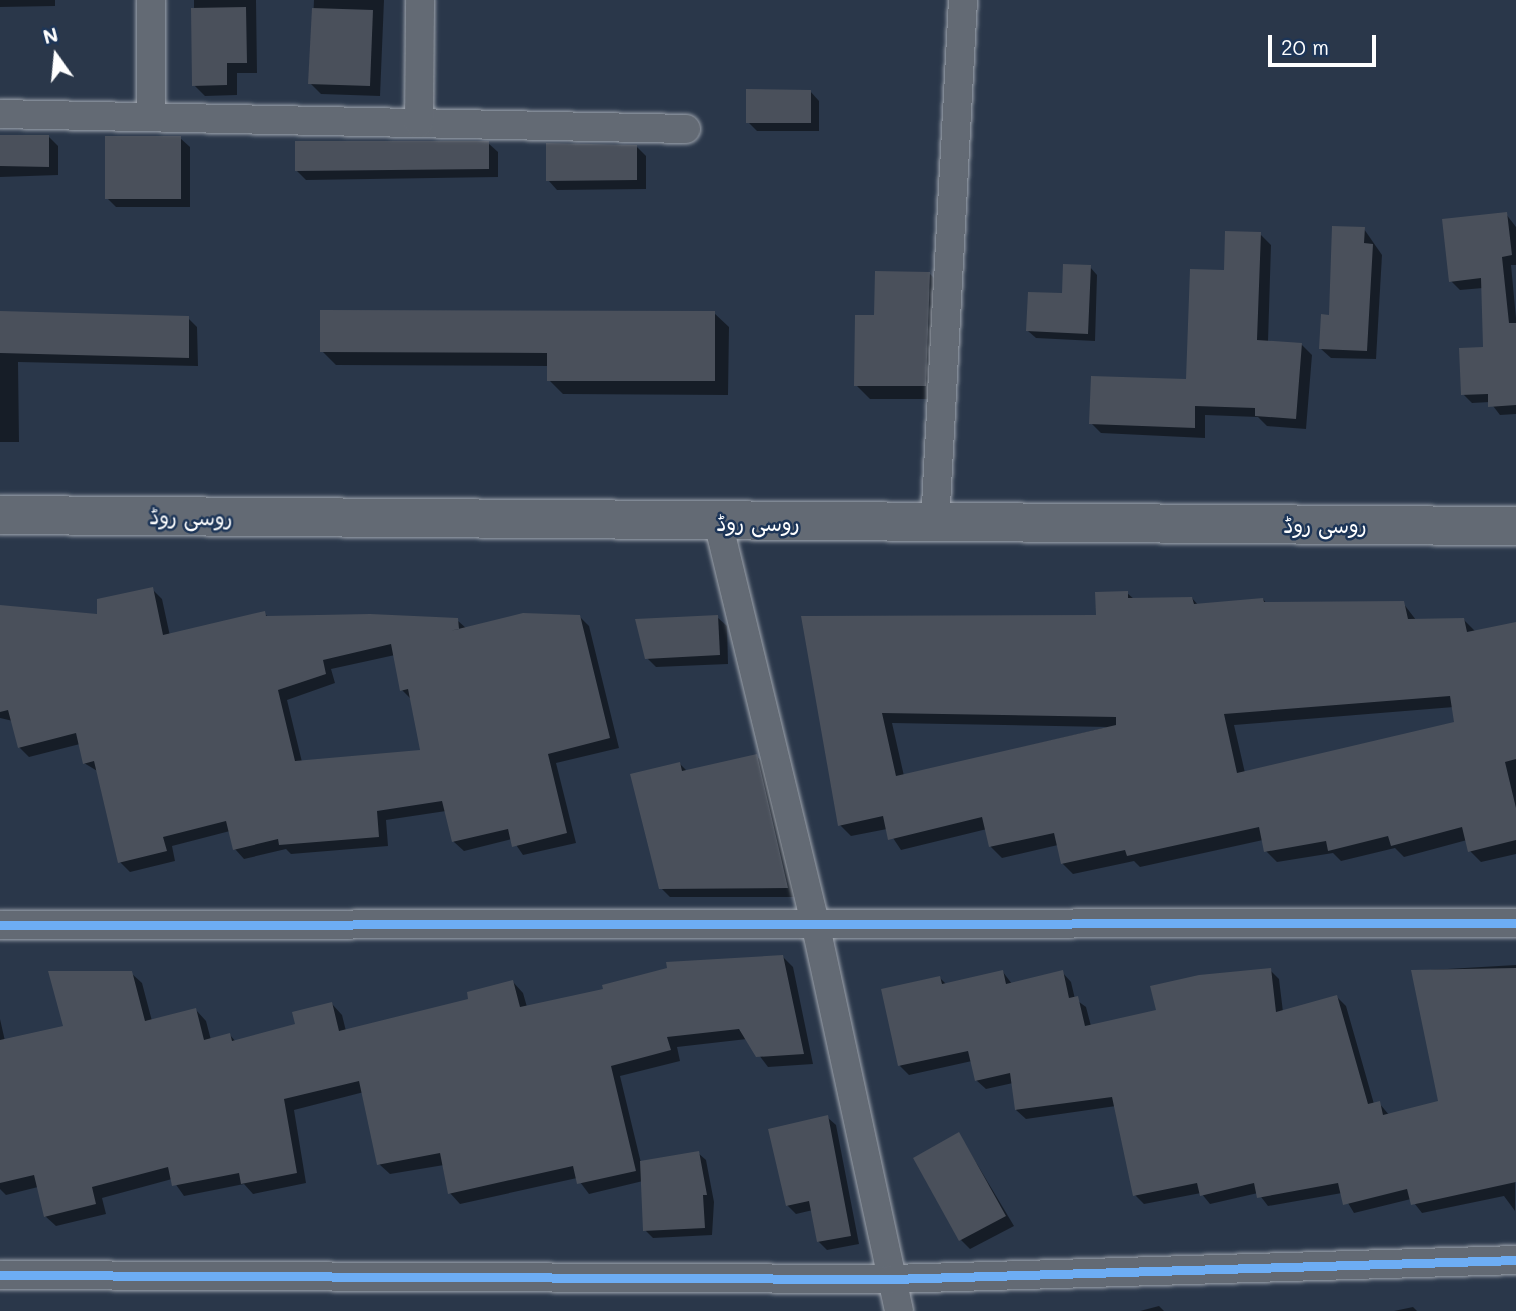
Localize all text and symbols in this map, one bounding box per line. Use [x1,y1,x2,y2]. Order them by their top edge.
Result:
north arrow [21,21,91,91]
text: N [40,21,61,49]
scale bar [1271,21,1380,65]
text: 20 m [1281,33,1329,60]
street label: روسی روڈ [149,504,233,530]
street label: روسی روڈ [716,510,800,536]
street label: روسی روڈ [1283,512,1367,538]

